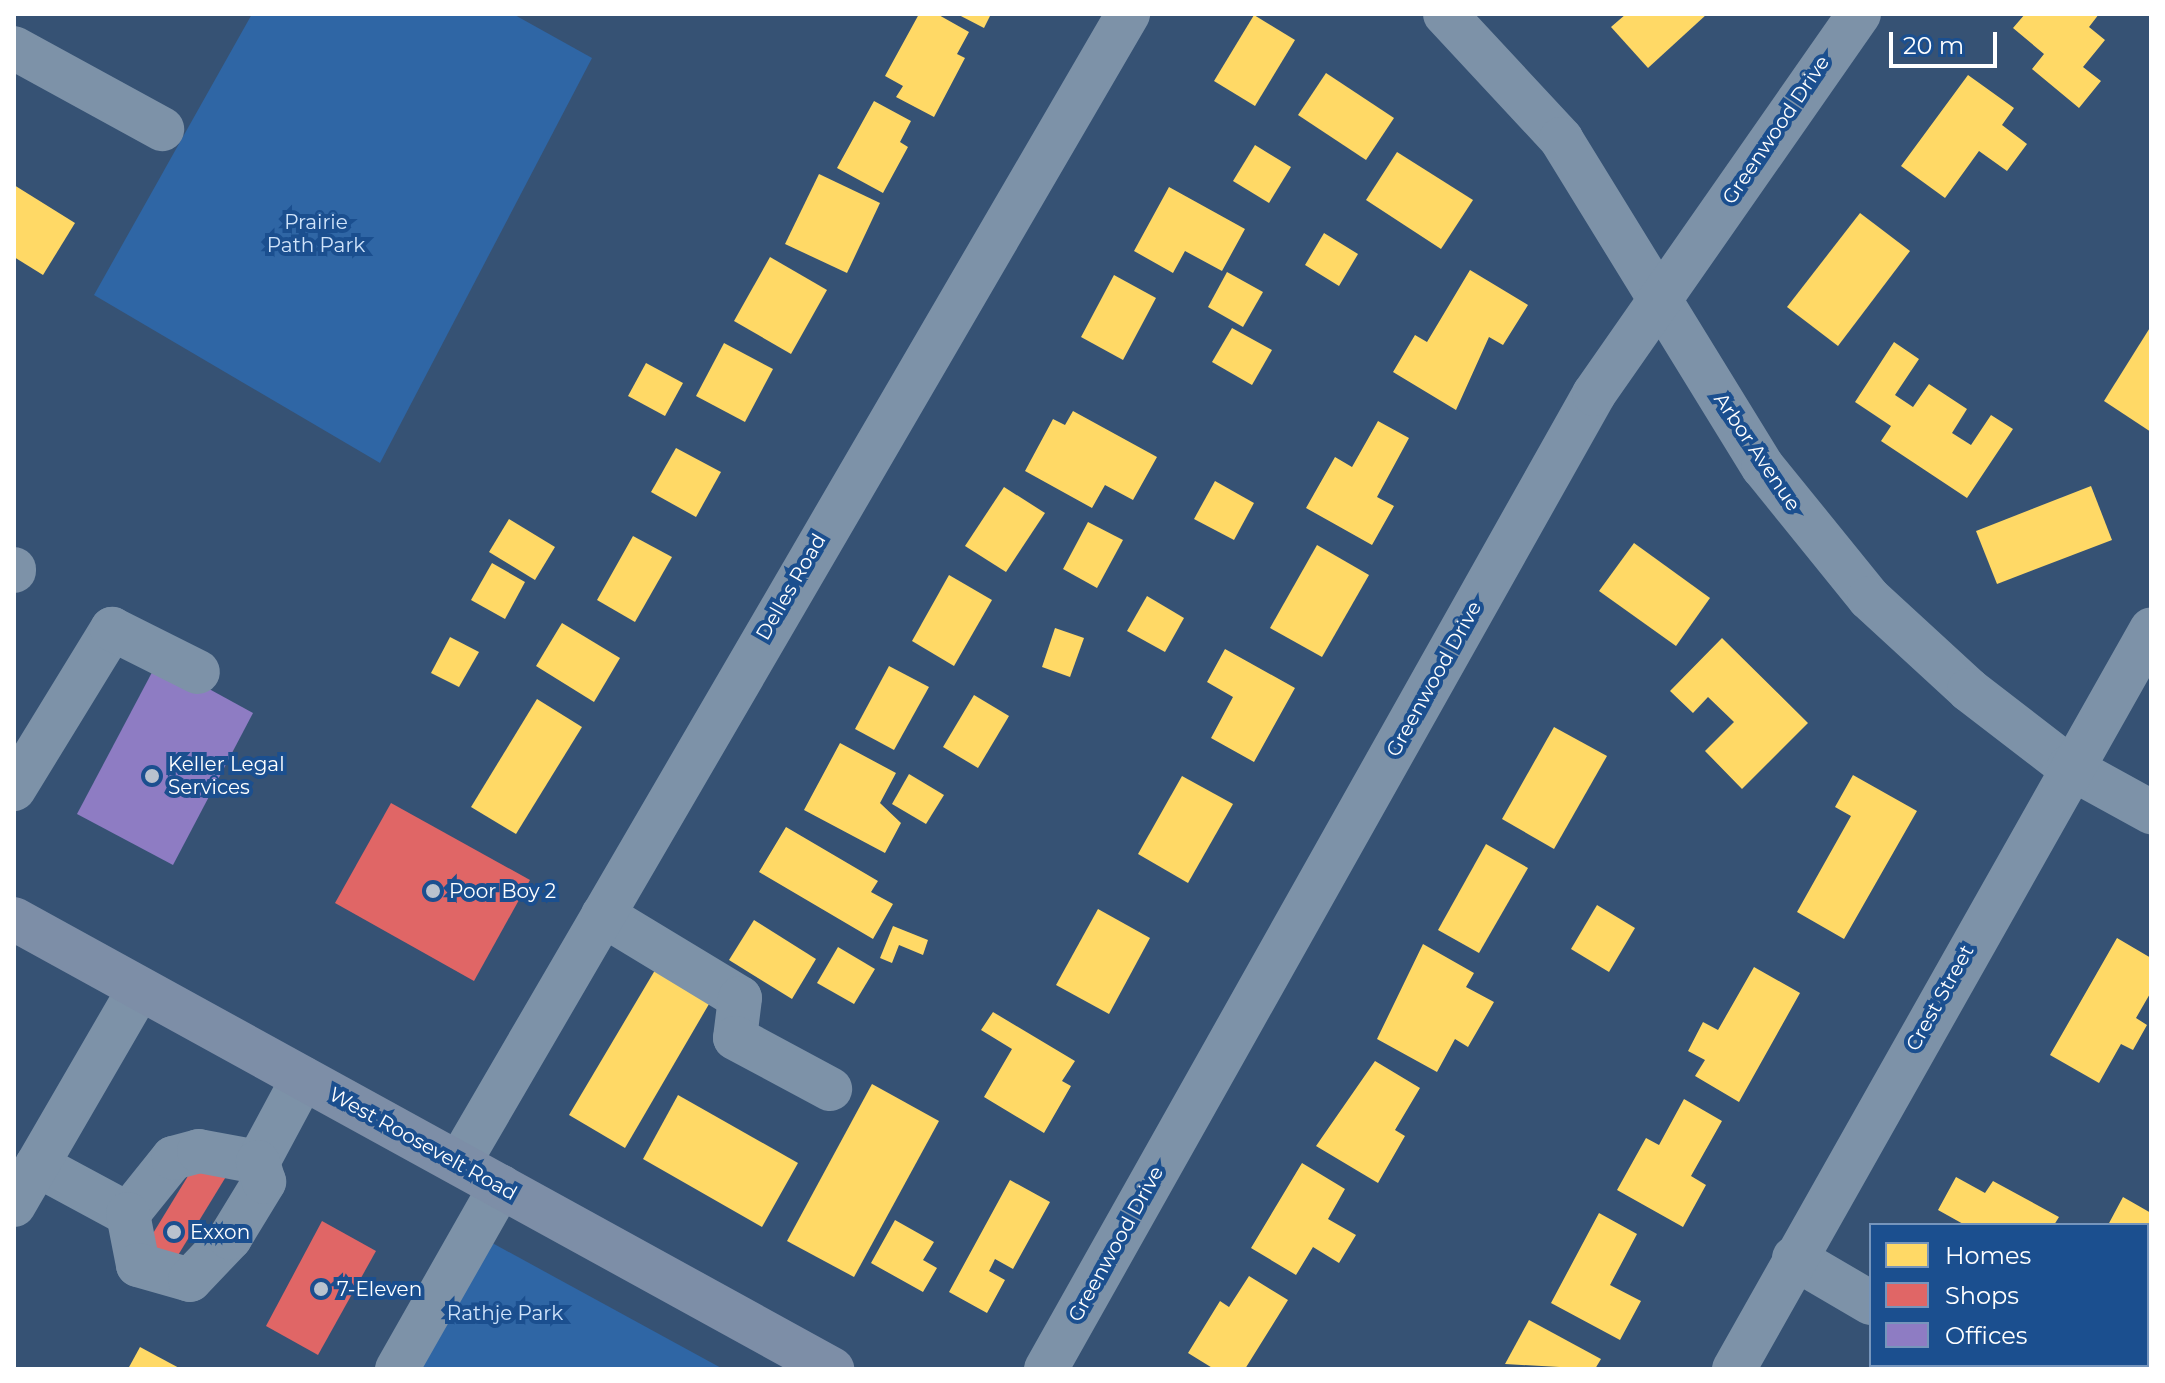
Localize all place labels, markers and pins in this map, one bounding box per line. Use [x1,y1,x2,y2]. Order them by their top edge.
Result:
place label: Keller Legal Services [168,752,285,799]
marker: Keller Legal Services [143,767,161,785]
place label: Poor Boy 2 [449,879,556,903]
marker: Poor Boy 2 [424,882,442,900]
place label: Exxon [190,1220,250,1244]
marker: Exxon [165,1223,183,1241]
place label: 7-Eleven [337,1277,422,1301]
marker: 7-Eleven [312,1280,330,1298]

